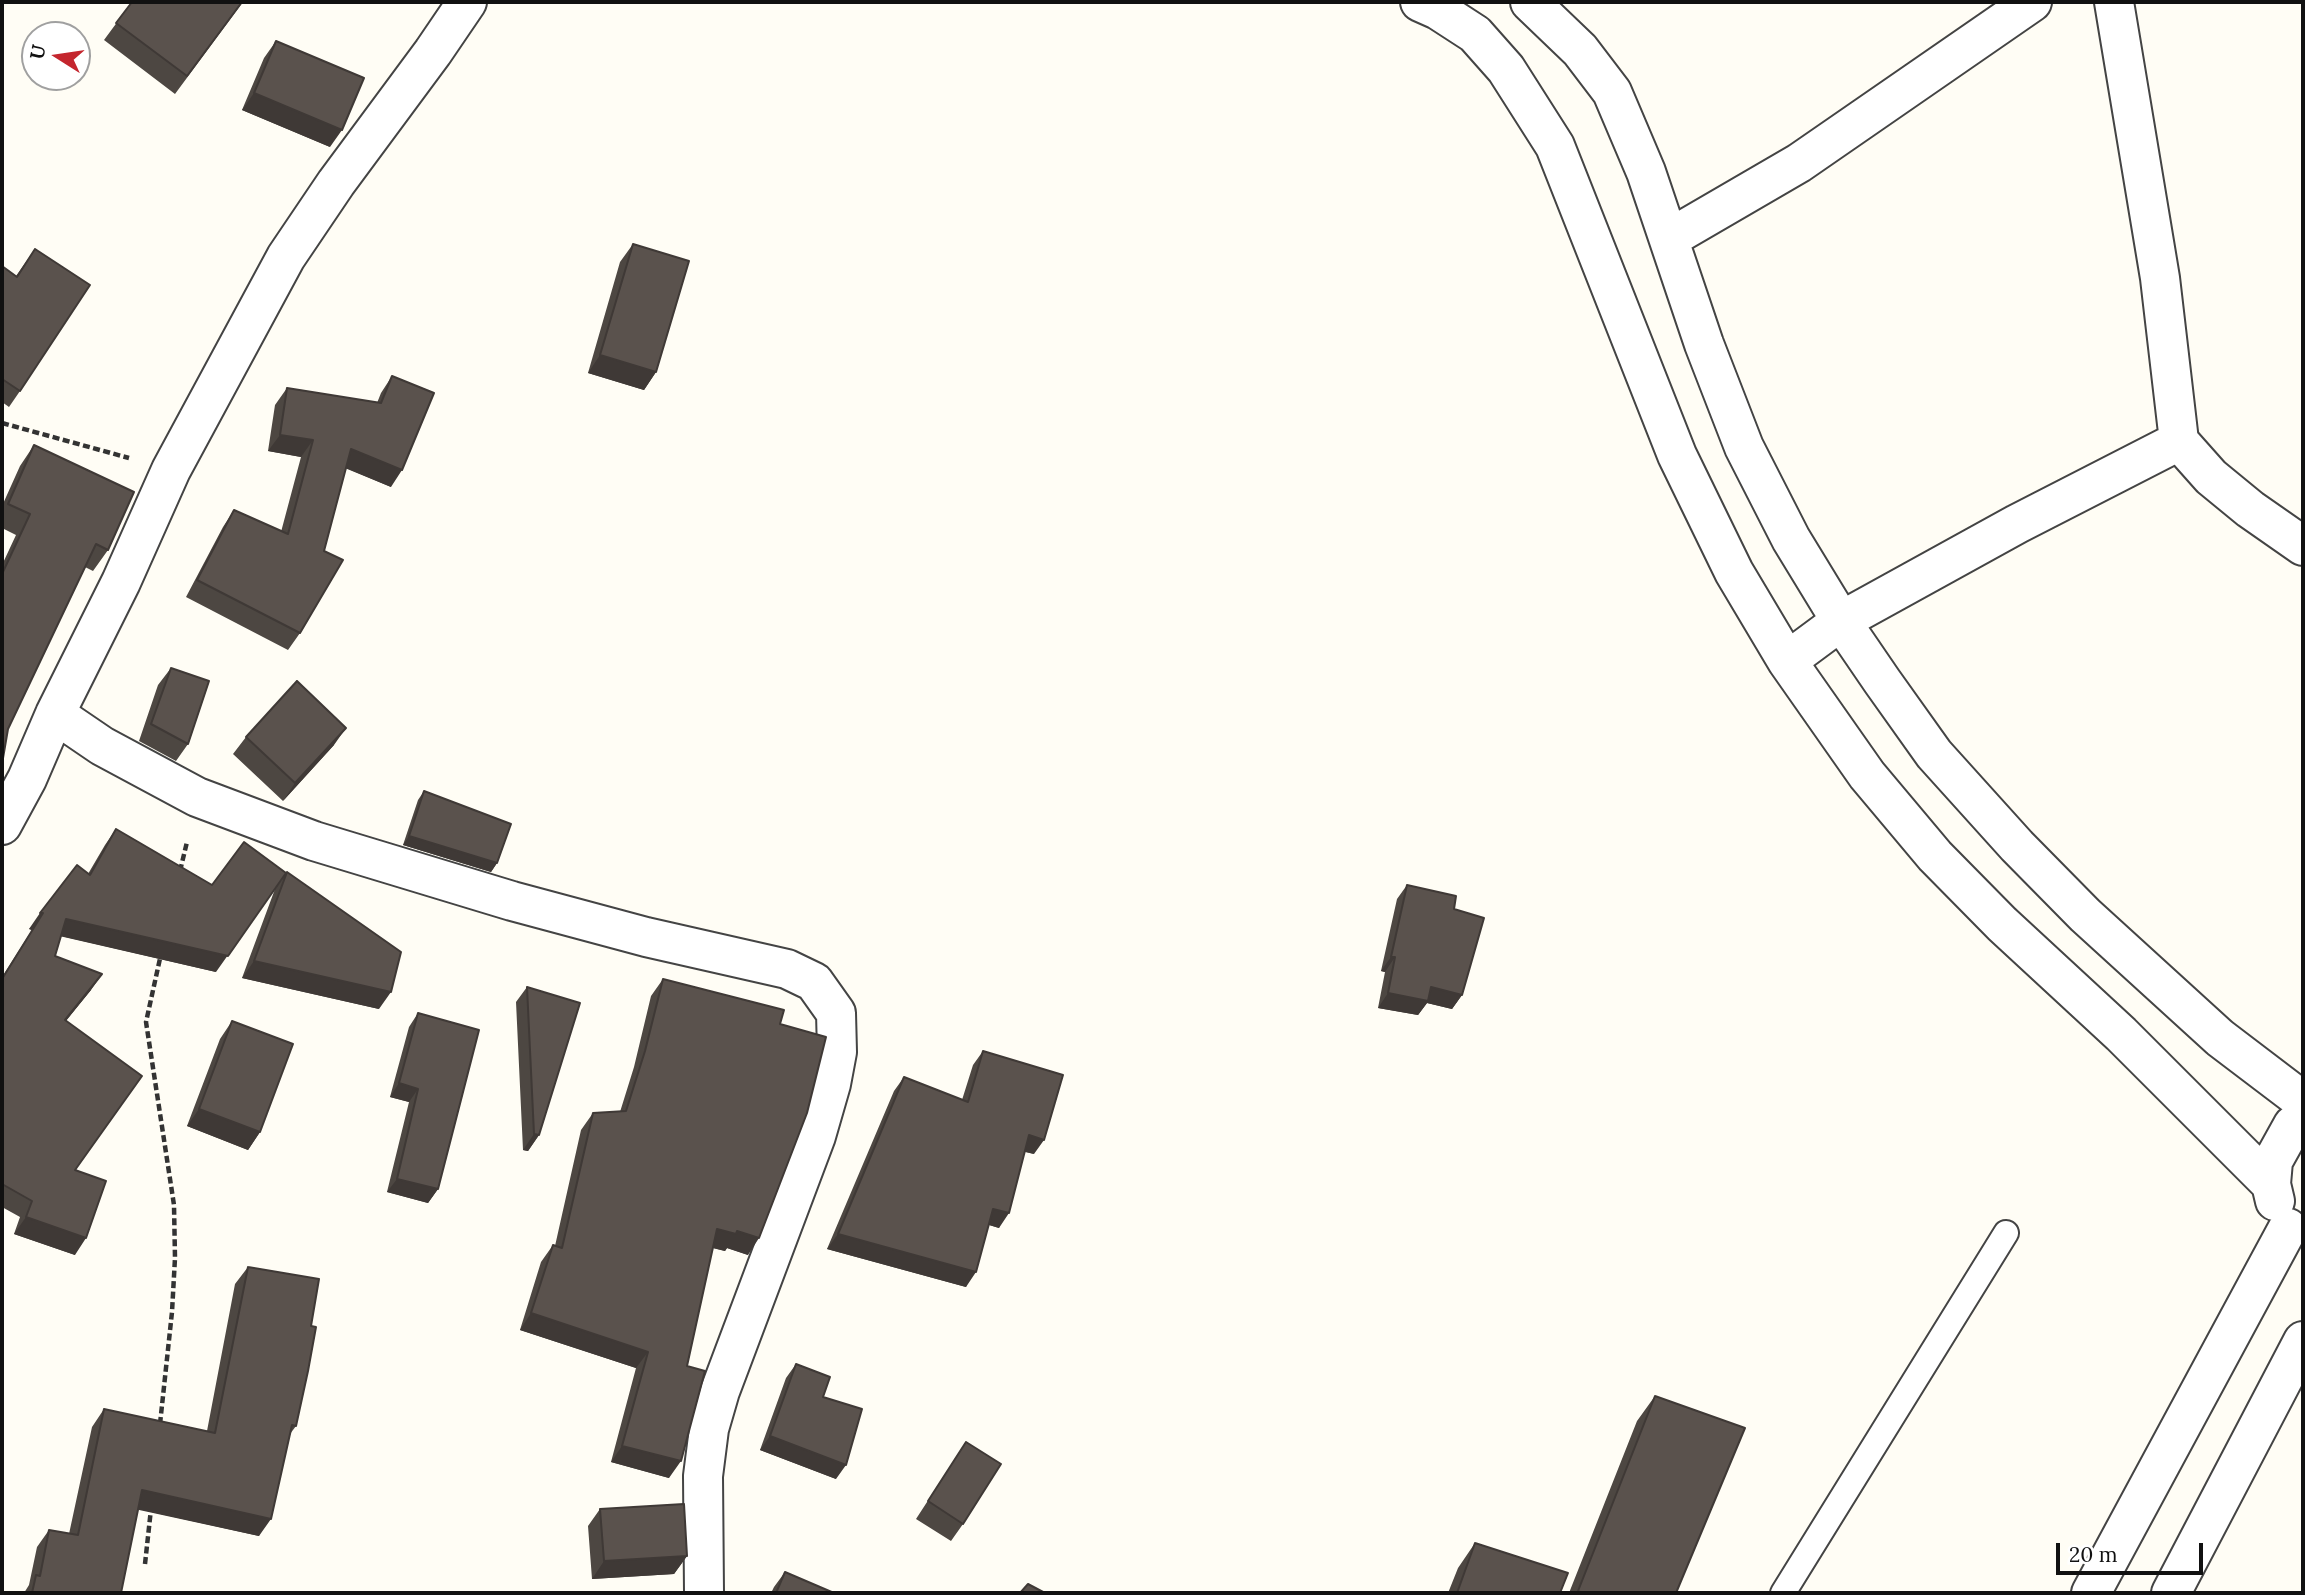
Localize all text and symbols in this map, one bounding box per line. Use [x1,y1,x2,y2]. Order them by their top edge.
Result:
north arrow [21,21,91,91]
text: U [24,42,51,62]
scale bar [2060,1528,2207,1572]
text: 20 m [2069,1541,2118,1568]

